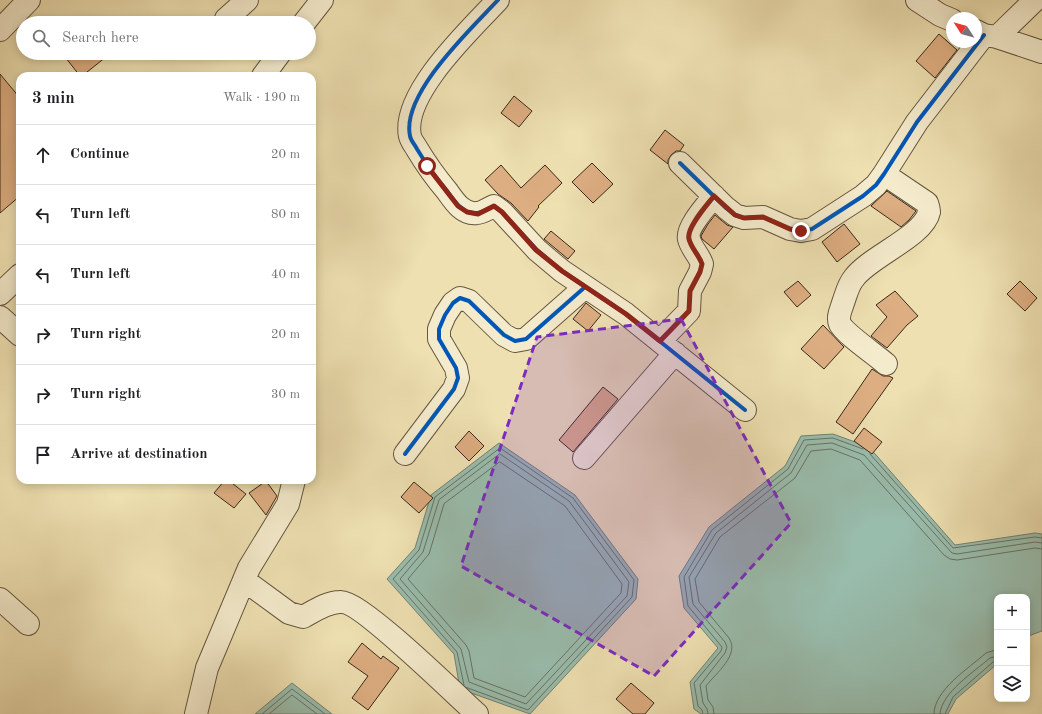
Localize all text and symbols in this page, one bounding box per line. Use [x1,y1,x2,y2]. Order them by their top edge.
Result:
north arrow [946,12,982,48]
search box [16,16,316,60]
icon: search [30,27,52,49]
text: Search here [62,31,139,46]
text: 3 min [32,90,75,107]
text: Walk · 190 m [223,91,300,104]
icon: ahead [32,144,54,166]
text: Continue [70,147,129,162]
text: 20 m [271,148,300,161]
route start [418,157,436,175]
icon: left [32,204,54,226]
text: Turn left [70,207,130,222]
text: 80 m [271,208,300,221]
route end [792,222,810,240]
icon: left [32,264,54,286]
text: Turn left [70,267,130,282]
text: 40 m [271,268,300,281]
icon: right [32,324,54,346]
text: Turn right [70,327,141,342]
text: 20 m [271,328,300,341]
icon: right [32,384,54,406]
text: Turn right [70,387,141,402]
text: 30 m [271,388,300,401]
icon: arrive [32,444,54,466]
text: Arrive at destination [70,447,208,462]
map controls [994,594,1030,702]
button: + [994,594,1030,630]
button: − [994,630,1030,666]
button: layers [994,666,1030,702]

